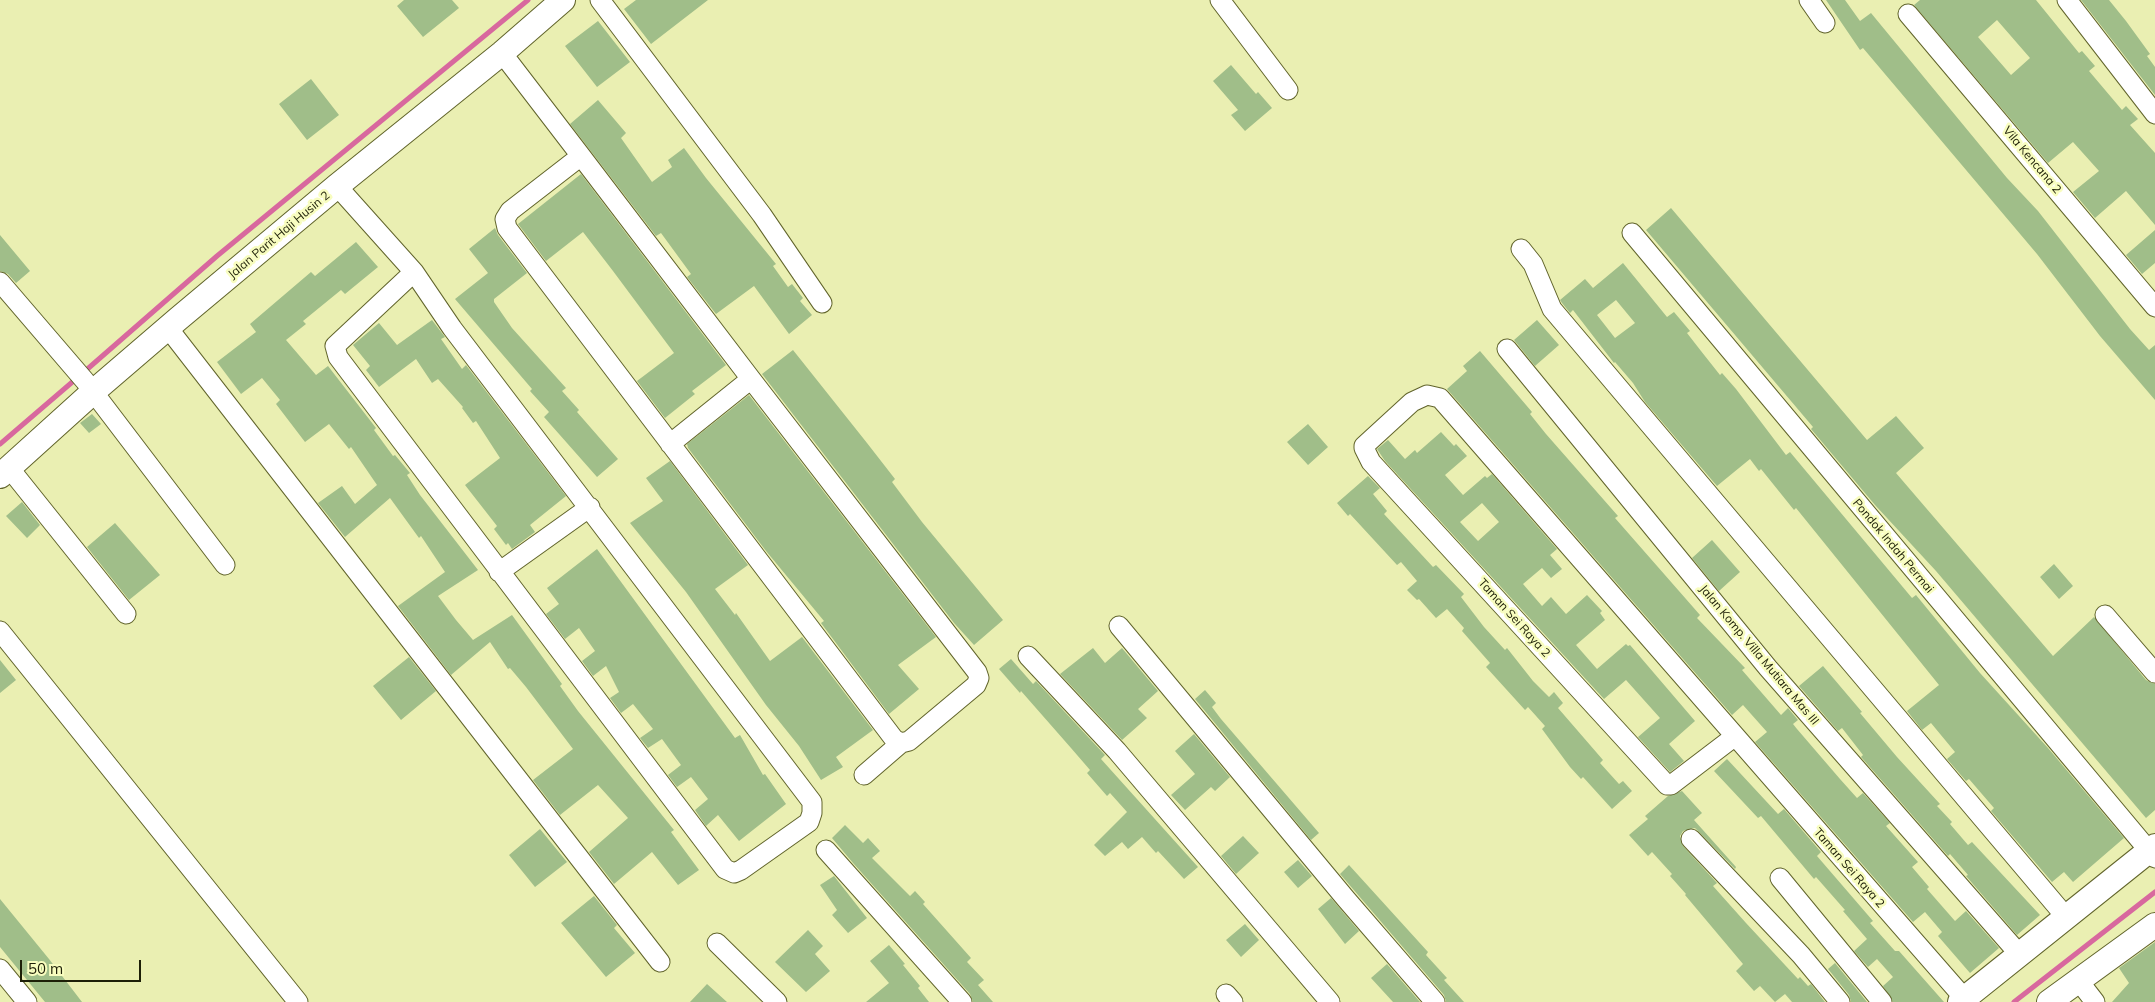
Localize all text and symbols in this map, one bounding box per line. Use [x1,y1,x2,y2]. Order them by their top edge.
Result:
street label: Vila Kencana 2 [2000,124,2064,196]
street label: Jalan Parit Haji Husin 2 [225,188,333,282]
street label: Pondok Indah Permai [1849,496,1937,596]
street label: Taman Sei Raya 2 [1475,576,1553,660]
street label: Jalan Komp. Villa Mutiara Mas III [1696,582,1822,728]
street label: Taman Sei Raya 2 [1811,825,1887,911]
scale bar [22,950,144,982]
text: 50 m [28,959,63,978]

